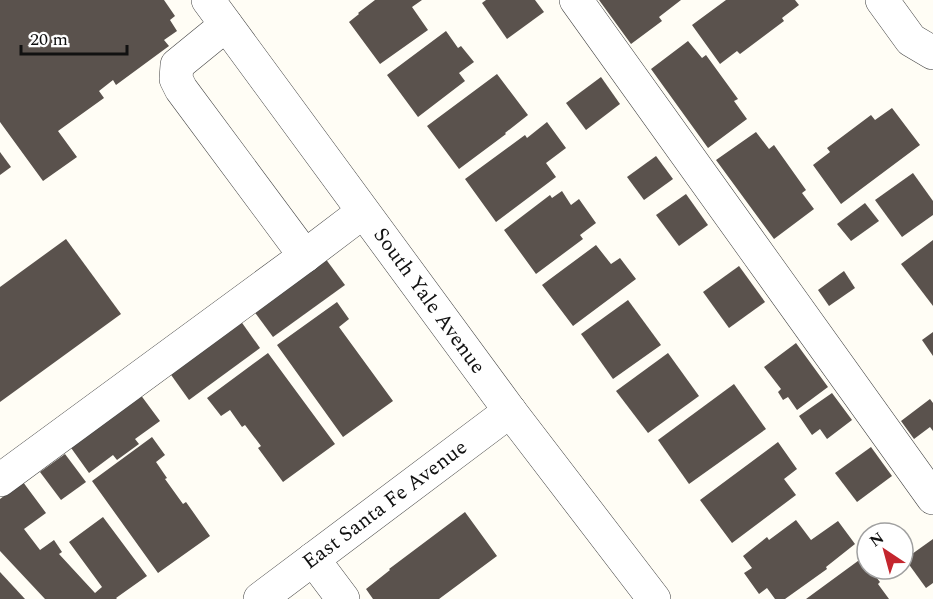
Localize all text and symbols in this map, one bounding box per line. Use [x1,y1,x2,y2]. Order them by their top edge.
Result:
scale bar [21,18,128,56]
text: 20 m [30,26,68,53]
street label: South Yale Avenue [365,221,493,381]
street label: East Santa Fe Avenue [296,432,474,578]
north arrow [855,521,915,581]
text: N [864,526,889,553]

